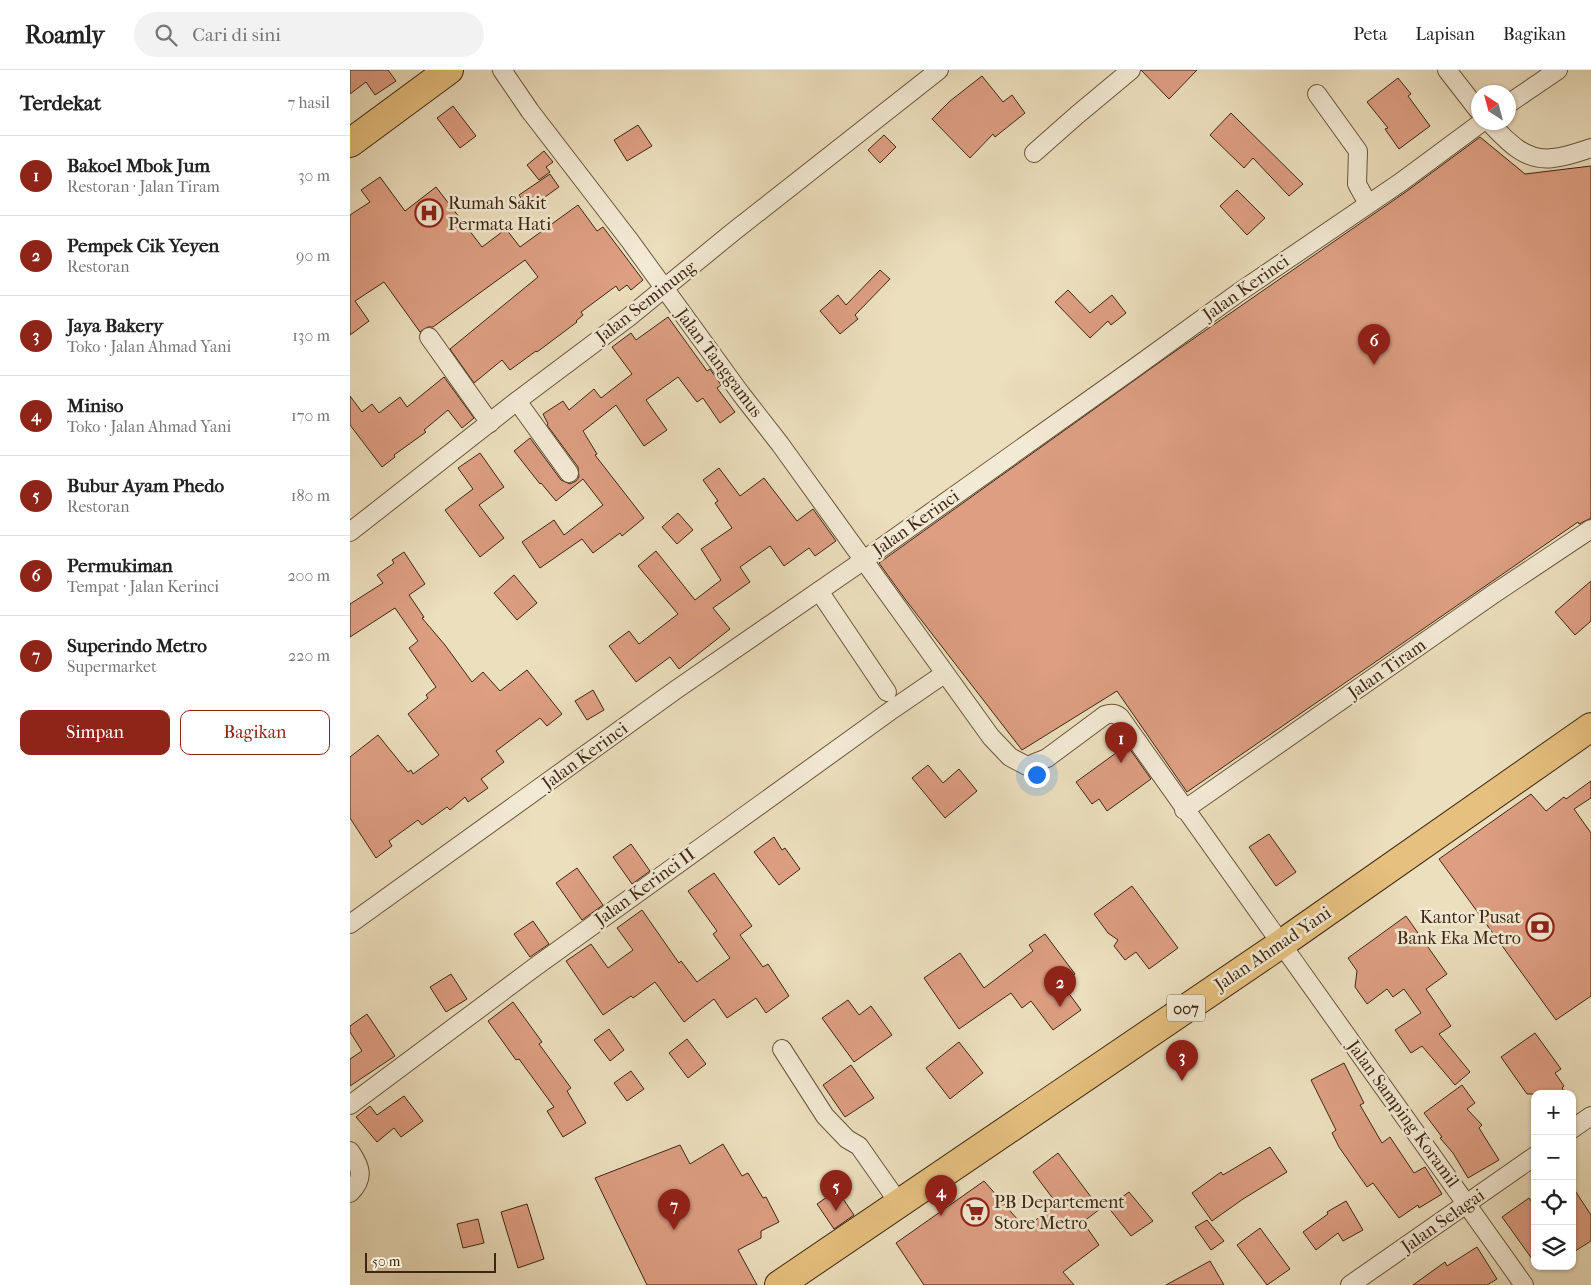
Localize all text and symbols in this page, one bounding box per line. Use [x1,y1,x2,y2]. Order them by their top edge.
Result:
search box [134,12,484,57]
text: Roamly [25,21,104,49]
icon: search [152,21,180,49]
text: Cari di sini [192,24,281,46]
text: Peta [1353,24,1387,45]
text: Lapisan [1415,24,1475,45]
text: Bagikan [1503,24,1566,45]
north arrow [1471,85,1516,130]
text: Terdekat [20,91,101,115]
text: 7 hasil [287,93,330,112]
text: Bakoel Mbok Jum [67,155,210,177]
text: 1 [33,166,39,185]
text: 30 m [298,166,330,185]
text: Restoran · Jalan Tiram [67,177,220,196]
place label: Rumah Sakit Permata Hati [448,193,552,235]
hospital icon: Rumah Sakit Permata Hati [414,198,444,228]
text: Pempek Cik Yeyen [67,235,219,257]
text: 2 [32,246,40,265]
text: 90 m [296,246,330,265]
street label: Jalan Kerinci [1197,250,1294,327]
street label: Jalan Seminung [590,256,701,349]
text: Restoran [67,257,129,276]
street label: Jalan Tanggamus [670,303,767,422]
text: Jaya Bakery [67,315,163,337]
pin: 6 [1358,324,1390,365]
text: 3 [33,326,39,345]
text: 130 m [292,326,330,345]
text: Toko · Jalan Ahmad Yani [67,337,231,356]
text: Miniso [67,395,123,417]
text: 4 [31,406,41,425]
text: 170 m [291,406,330,425]
text: Toko · Jalan Ahmad Yani [67,417,231,436]
text: Bubur Ayam Phedo [67,475,224,497]
street label: Jalan Kerinci [867,485,964,562]
text: 5 [33,486,39,505]
text: 180 m [291,486,330,505]
text: Restoran [67,497,129,516]
text: Permukiman [67,555,173,577]
text: 6 [32,566,40,585]
text: 200 m [287,566,330,585]
text: Tempat · Jalan Kerinci [67,577,219,596]
street label: Jalan Tiram [1342,634,1430,705]
text: Superindo Metro [67,635,207,657]
text: 7 [32,646,40,665]
text: 220 m [288,646,330,665]
text: Supermarket [67,657,157,676]
button: Simpan [20,710,170,755]
button: Bagikan [180,710,330,755]
street label: Jalan Kerinci [537,718,632,795]
pin: 1 [1105,722,1137,763]
your location [1024,762,1050,788]
street label: Jalan Kerinci II [589,844,699,932]
street label: Jalan Ahmad Yani [1209,902,1336,997]
place label: Kantor Pusat Bank Eka Metro [1397,907,1522,949]
bank icon: Kantor Pusat Bank Eka Metro [1525,912,1555,942]
pin: 2 [1044,966,1076,1007]
road number: 007 [1167,994,1205,1021]
street label: Jalan Samping Koramil [1341,1035,1463,1192]
pin: 3 [1166,1040,1198,1081]
map controls [1531,1090,1576,1270]
button: + [1531,1090,1576,1135]
button: − [1531,1135,1576,1180]
pin: 5 [820,1170,852,1211]
pin: 4 [925,1175,957,1216]
button: locate [1531,1180,1576,1225]
street label: Jalan Selagai [1396,1184,1489,1259]
pin: 7 [658,1189,690,1230]
place label: PB Departement Store Metro [994,1192,1125,1234]
supermarket icon: PB Departement Store Metro [960,1197,990,1227]
button: layers [1531,1225,1576,1270]
scale bar [365,1250,496,1273]
text: 50 m [372,1253,400,1270]

